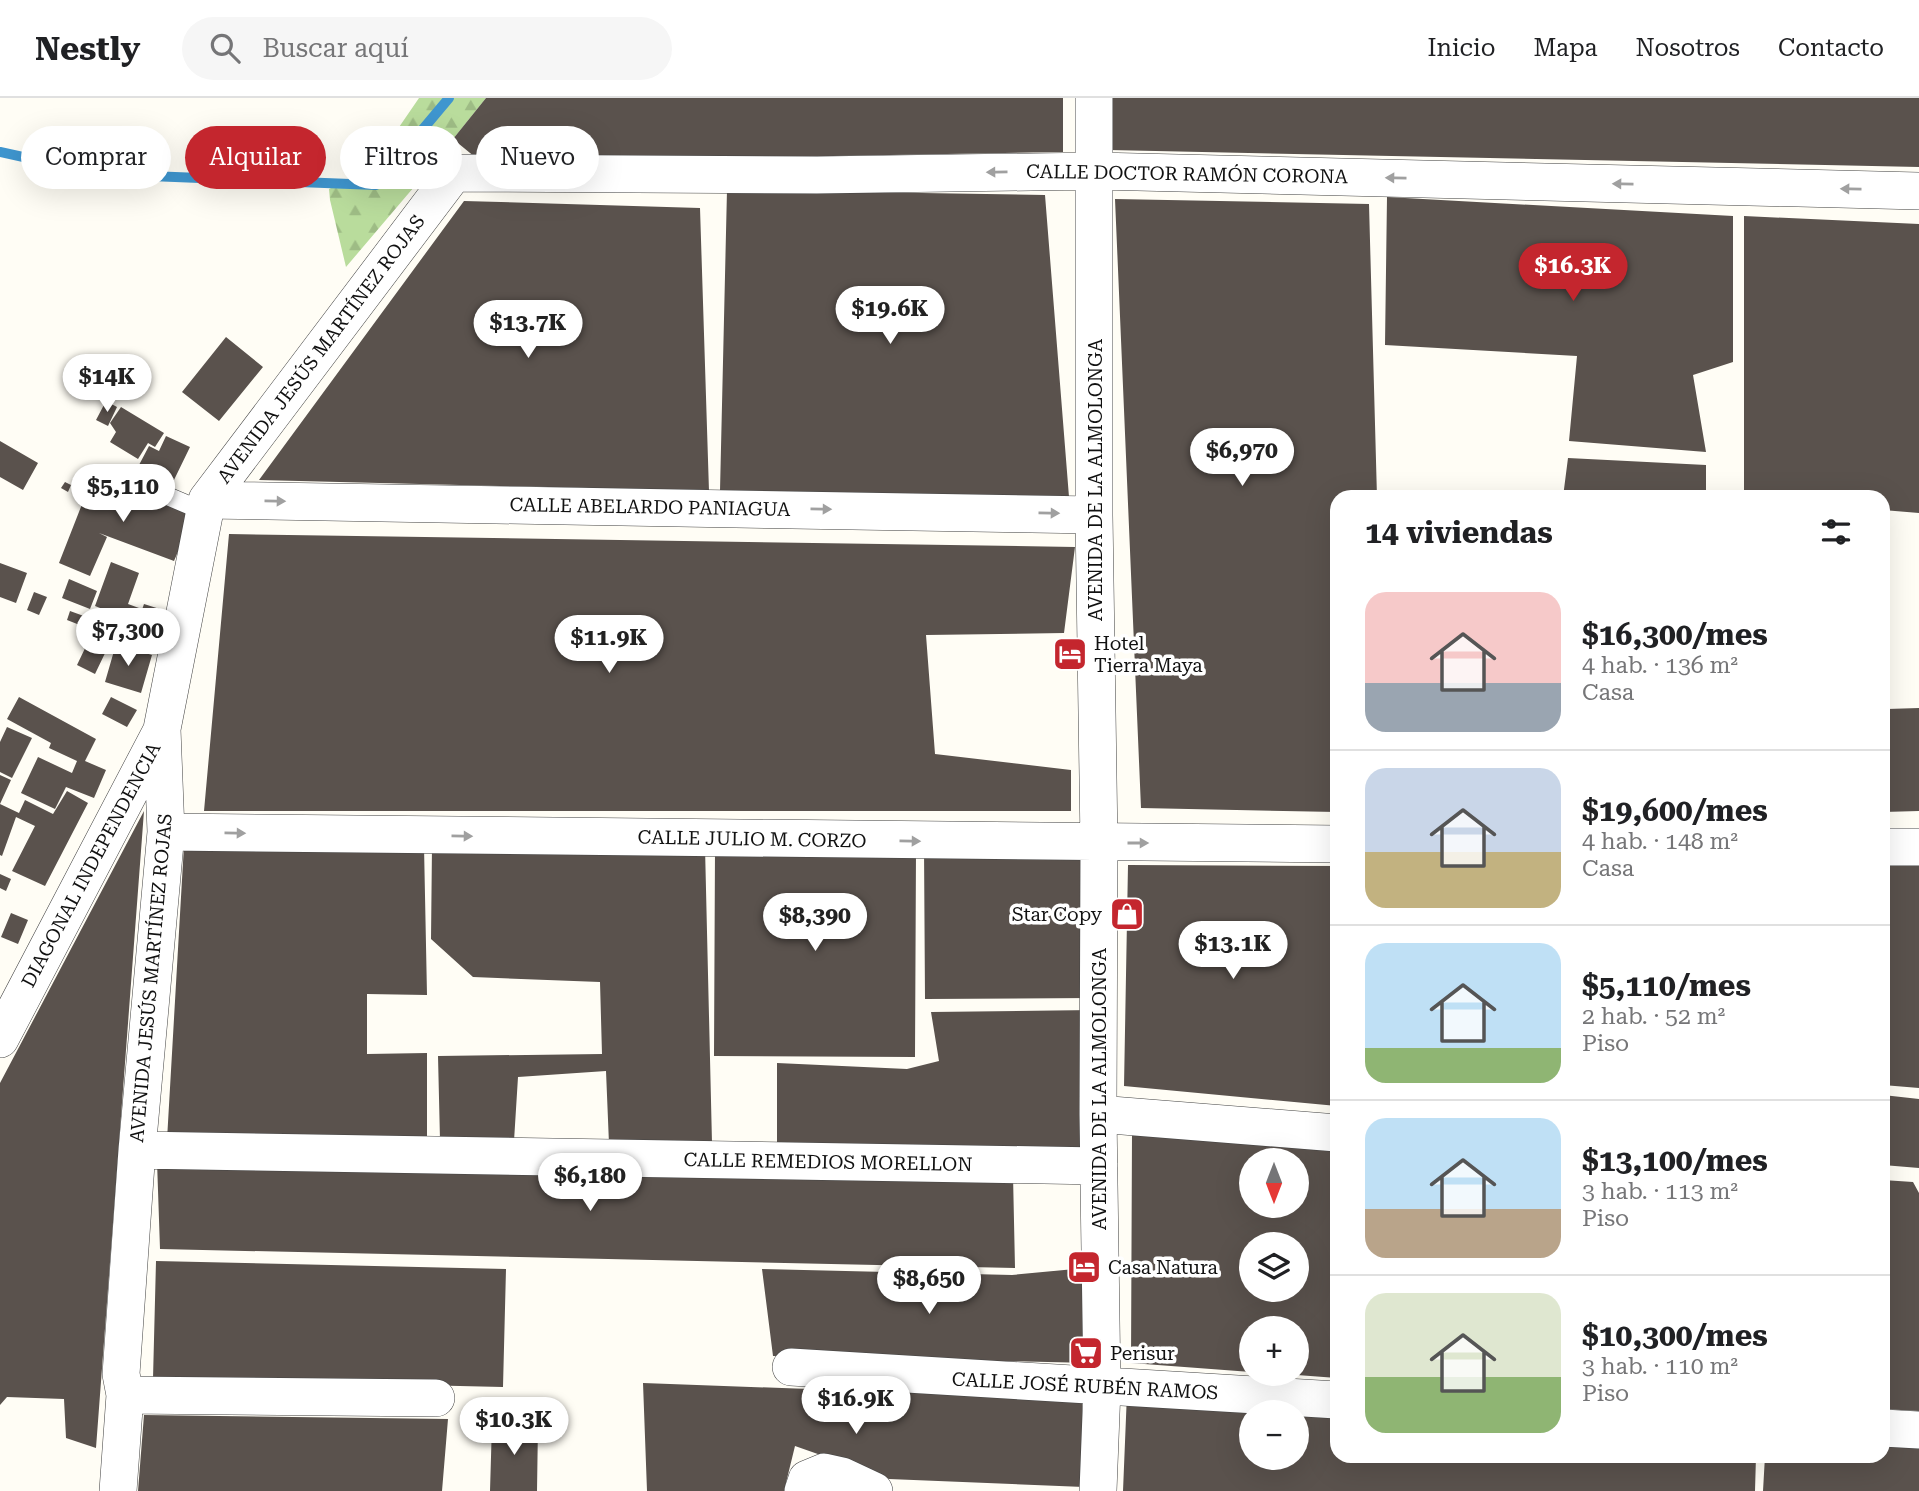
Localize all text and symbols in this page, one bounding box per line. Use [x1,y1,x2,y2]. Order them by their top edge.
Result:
search box [182,17,672,80]
text: Nestly [35,29,140,68]
icon: search [206,29,244,67]
text: Buscar aquí [262,33,409,63]
text: Inicio [1427,34,1495,62]
text: Mapa [1533,34,1598,62]
text: Nosotros [1636,34,1740,62]
text: Contacto [1778,34,1884,62]
chip: Comprar [21,126,171,189]
chip: Alquilar [185,126,326,189]
chip: Filtros [340,126,462,189]
chip: Nuevo [476,126,599,189]
street label: CALLE DOCTOR RAMÓN CORONA [1026,160,1349,188]
one-way arrow [986,166,1008,178]
one-way arrow [1385,172,1407,184]
one-way arrow [1612,178,1634,189]
one-way arrow [1840,183,1862,195]
street label: AVENIDA JESÚS MARTÍNEZ ROJAS [212,210,430,488]
pin: $16.3K [1516,244,1630,303]
text: $16.3K [1535,252,1611,279]
pin: $19.6K [833,286,947,346]
text: $19.6K [852,295,928,322]
pin: $13.7K [471,300,585,360]
text: $13.7K [490,309,566,336]
street label: AVENIDA DE LA ALMOLONGA [1084,338,1107,621]
pin: $14K [66,354,148,414]
text: $14K [79,363,135,390]
pin: $6,970 [1185,428,1299,488]
text: $6,970 [1206,437,1278,464]
pin: $5,110 [66,464,180,524]
text: $5,110 [87,473,159,500]
street label: CALLE ABELARDO PANIAGUA [509,493,791,521]
one-way arrow [264,495,286,507]
one-way arrow [810,503,832,515]
one-way arrow [1038,507,1060,519]
icon: filters [1817,513,1855,551]
text: 14 viviendas [1365,515,1553,550]
pin: $7,300 [71,608,185,668]
pin: $11.9K [552,616,666,675]
text: $7,300 [92,617,164,644]
text: $16,300/mes [1582,617,1768,652]
icon: home [1421,620,1505,704]
text: $11.9K [571,624,647,651]
place label: Hotel Tierra Maya [1094,632,1203,677]
hotel icon: Hotel Tierra Maya [1051,635,1089,673]
text: 4 hab. · 136 m² [1582,652,1738,679]
text: Casa [1582,679,1634,706]
street label: DIAGONAL INDEPENDENCIA [16,738,166,991]
text: $19,600/mes [1582,793,1768,828]
icon: home [1421,796,1505,880]
street label: AVENIDA JESÚS MARTÍNEZ ROJAS [125,813,177,1143]
street label: CALLE JULIO M. CORZO [637,826,867,852]
one-way arrow [224,827,246,839]
text: 4 hab. · 148 m² [1582,828,1738,855]
one-way arrow [451,830,473,842]
one-way arrow [899,835,921,847]
one-way arrow [1127,837,1149,849]
text: Casa [1582,855,1634,882]
pin: $8,390 [758,894,872,953]
shop icon: Star Copy [1108,895,1146,933]
text: $8,390 [779,902,851,929]
place label: Star Copy [1012,903,1103,926]
pin: $13.1K [1176,922,1290,981]
text: $13.1K [1195,930,1271,957]
street label: AVENIDA DE LA ALMOLONGA [1088,947,1111,1230]
text: $5,110/mes [1582,968,1751,1003]
icon: home [1421,971,1505,1055]
text: 2 hab. · 52 m² [1582,1003,1725,1030]
text: Piso [1582,1030,1629,1057]
text: $13,100/mes [1582,1143,1768,1178]
icon: home [1421,1146,1505,1230]
street label: CALLE REMEDIOS MORELLON [683,1148,973,1176]
north arrow [1239,1148,1309,1218]
map controls [1239,1148,1309,1470]
pin: $6,180 [533,1154,647,1213]
text: $6,180 [554,1162,626,1189]
text: 3 hab. · 113 m² [1582,1178,1738,1205]
text: Piso [1582,1205,1629,1232]
button: layers [1239,1232,1309,1302]
hotel icon: Casa Natura [1065,1248,1103,1286]
pin: $8,650 [872,1256,986,1316]
place label: Casa Natura [1108,1256,1219,1279]
text: $8,650 [893,1265,965,1292]
button: + [1239,1316,1309,1386]
text: $10,300/mes [1582,1318,1768,1353]
icon: home [1421,1321,1505,1405]
supermarket icon: Perisur [1067,1334,1105,1372]
place label: Perisur [1110,1342,1175,1365]
text: 3 hab. · 110 m² [1582,1353,1738,1380]
street label: CALLE JOSÉ RUBÉN RAMOS [951,1368,1219,1404]
pin: $16.9K [799,1376,913,1436]
text: Piso [1582,1380,1629,1407]
text: $16.9K [818,1385,894,1412]
pin: $10.3K [457,1398,571,1457]
button: − [1239,1400,1309,1470]
text: $10.3K [476,1406,552,1433]

